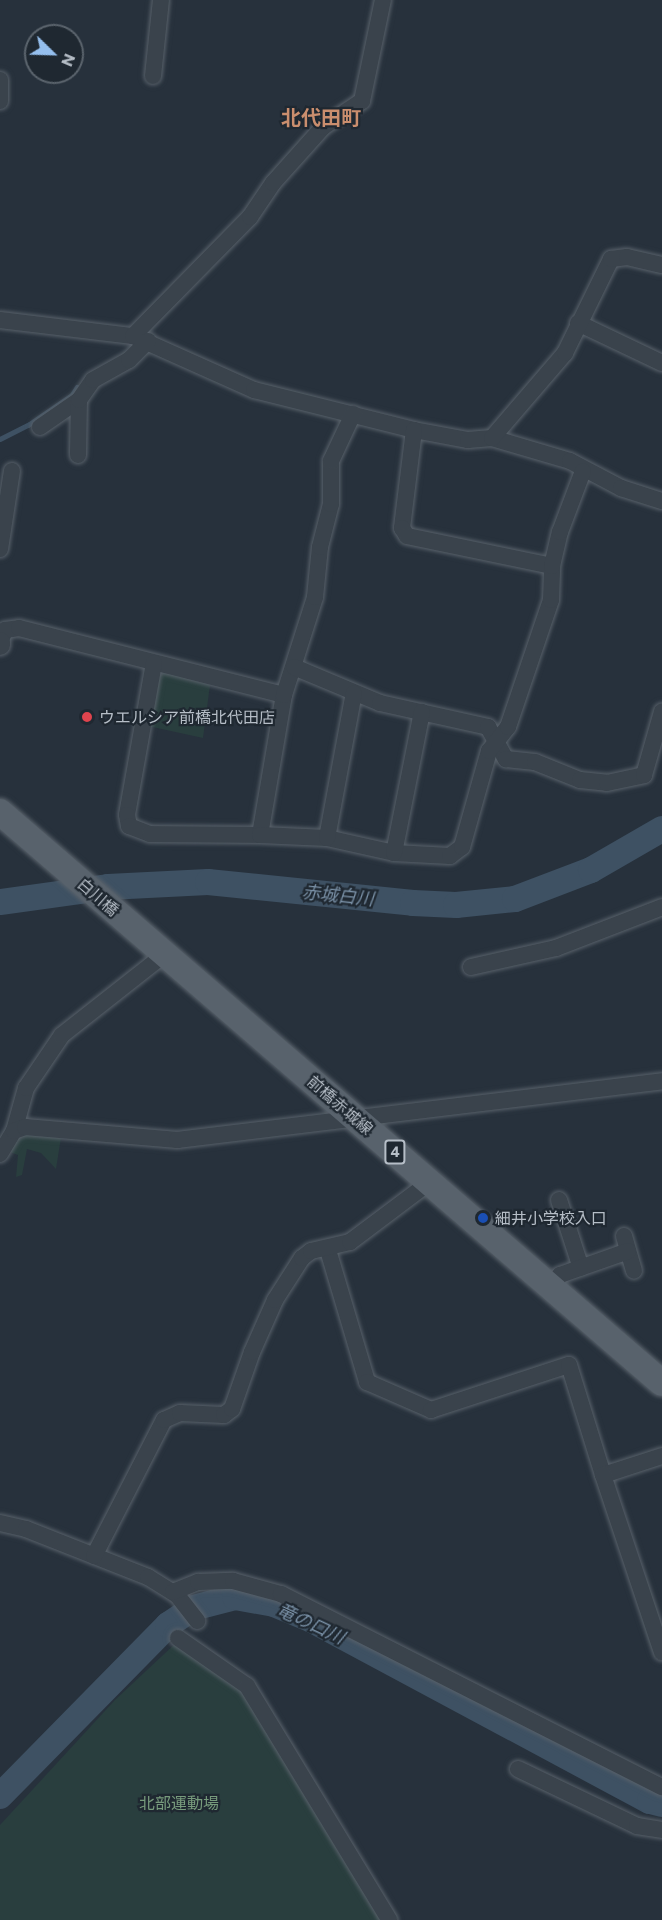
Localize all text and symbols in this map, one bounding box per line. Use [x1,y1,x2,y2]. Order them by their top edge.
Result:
north arrow [24,24,84,84]
text: N [58,51,80,70]
district label: 北代田町 [281,105,361,129]
place label: ウエルシア前橋北代田店 [99,707,275,727]
marker: ウエルシア前橋北代田店 [80,710,94,724]
street label: 白川橋 [74,874,122,920]
water label: 赤城白川 [301,880,375,910]
street label: 前橋赤城線 [304,1072,376,1138]
road number: 4 [383,1140,407,1164]
place label: 細井小学校入口 [495,1208,607,1228]
marker: 細井小学校入口 [476,1211,490,1225]
water label: 竜の口川 [274,1598,348,1648]
park label: 北部運動場 [139,1793,219,1813]

